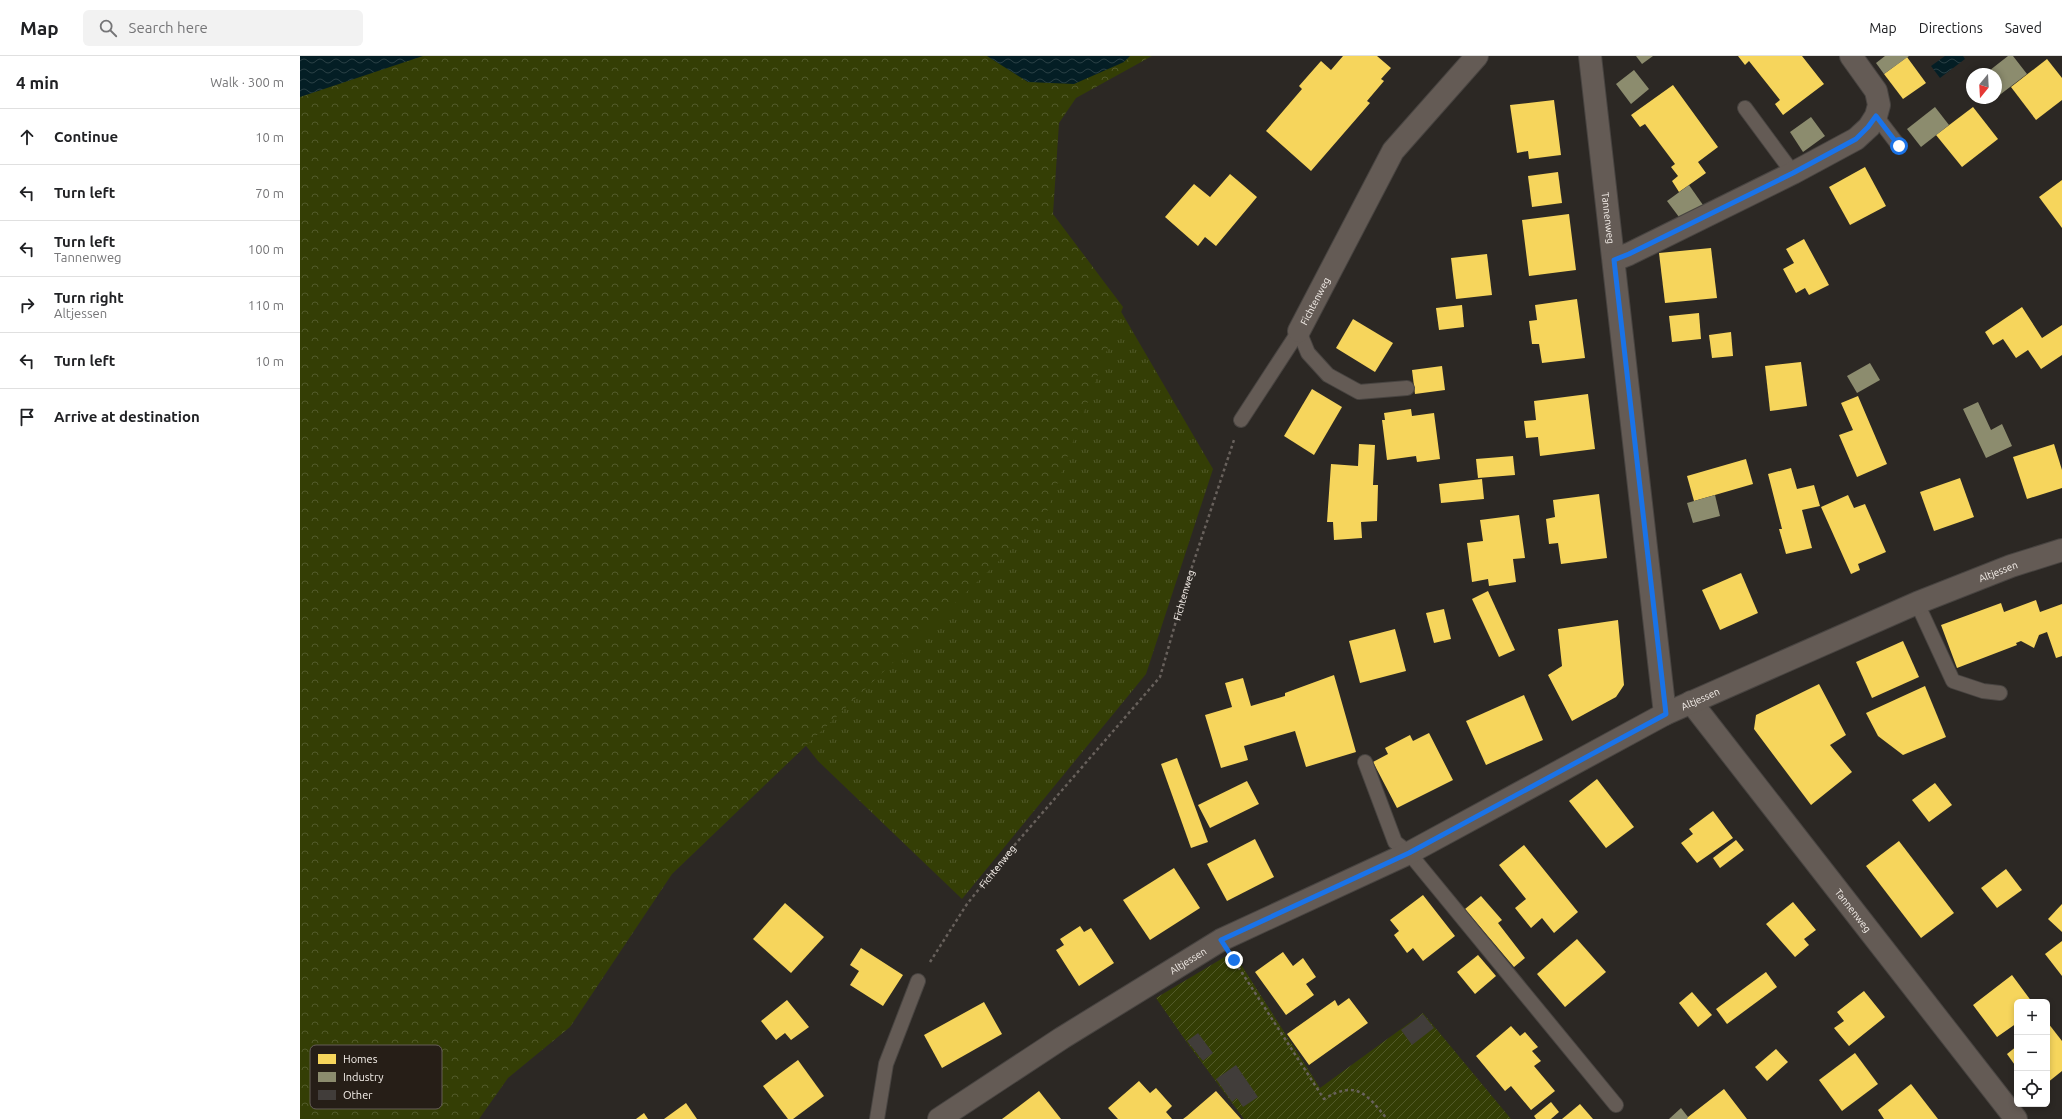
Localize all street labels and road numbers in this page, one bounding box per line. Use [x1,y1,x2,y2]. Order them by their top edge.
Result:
street label: Tannenweg [1600,192,1616,244]
street label: Fichtenweg [1298,275,1332,327]
street label: Altjessen [1977,559,2019,584]
street label: Fichtenweg [1171,568,1197,622]
street label: Altjessen [1679,686,1721,712]
street label: Fichtenweg [977,843,1018,891]
street label: Tannenweg [1833,887,1873,934]
street label: Altjessen [1168,945,1208,976]

